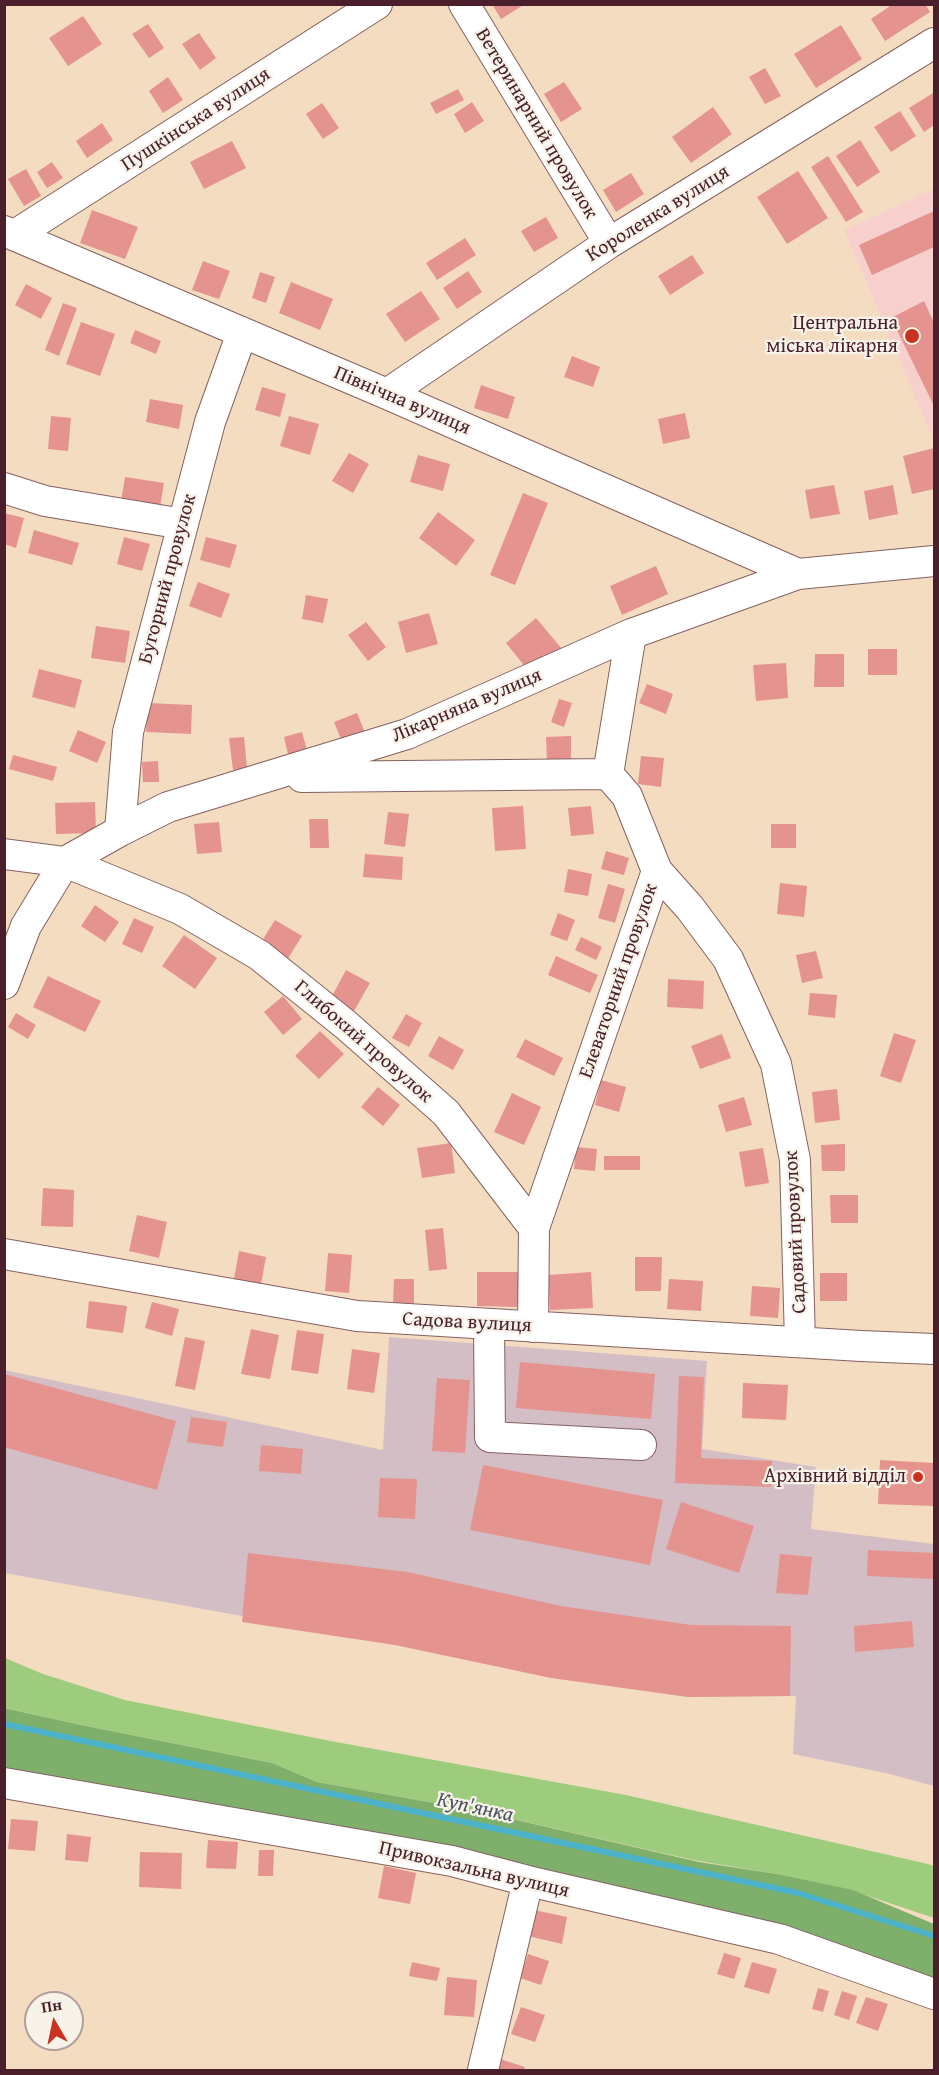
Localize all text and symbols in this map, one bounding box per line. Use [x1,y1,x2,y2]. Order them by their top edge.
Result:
street label: Ветеринарний провулок [470,24,602,224]
street label: Пушкінська вулиця [117,63,275,177]
street label: Короленка вулиця [582,160,734,268]
place label: Центральна міська лікарня [766,312,898,359]
marker: Центральна міська лікарня [903,327,921,345]
street label: Північна вулиця [330,361,474,441]
street label: Бугорний провулок [134,492,202,666]
street label: Лікарняна вулиця [388,664,546,748]
street label: Елеваторний провулок [574,881,664,1081]
street label: Глибокий провулок [289,975,437,1109]
street label: Садовий провулок [780,1150,812,1314]
street label: Садова вулиця [402,1308,532,1338]
place label: Архівний відділ [764,1465,906,1489]
marker: Архівний відділ [911,1470,925,1484]
water label: Куп'янка [434,1788,516,1828]
street label: Привокзальна вулиця [377,1836,571,1904]
north arrow [24,1991,84,2051]
text: Пн [39,1992,64,2019]

